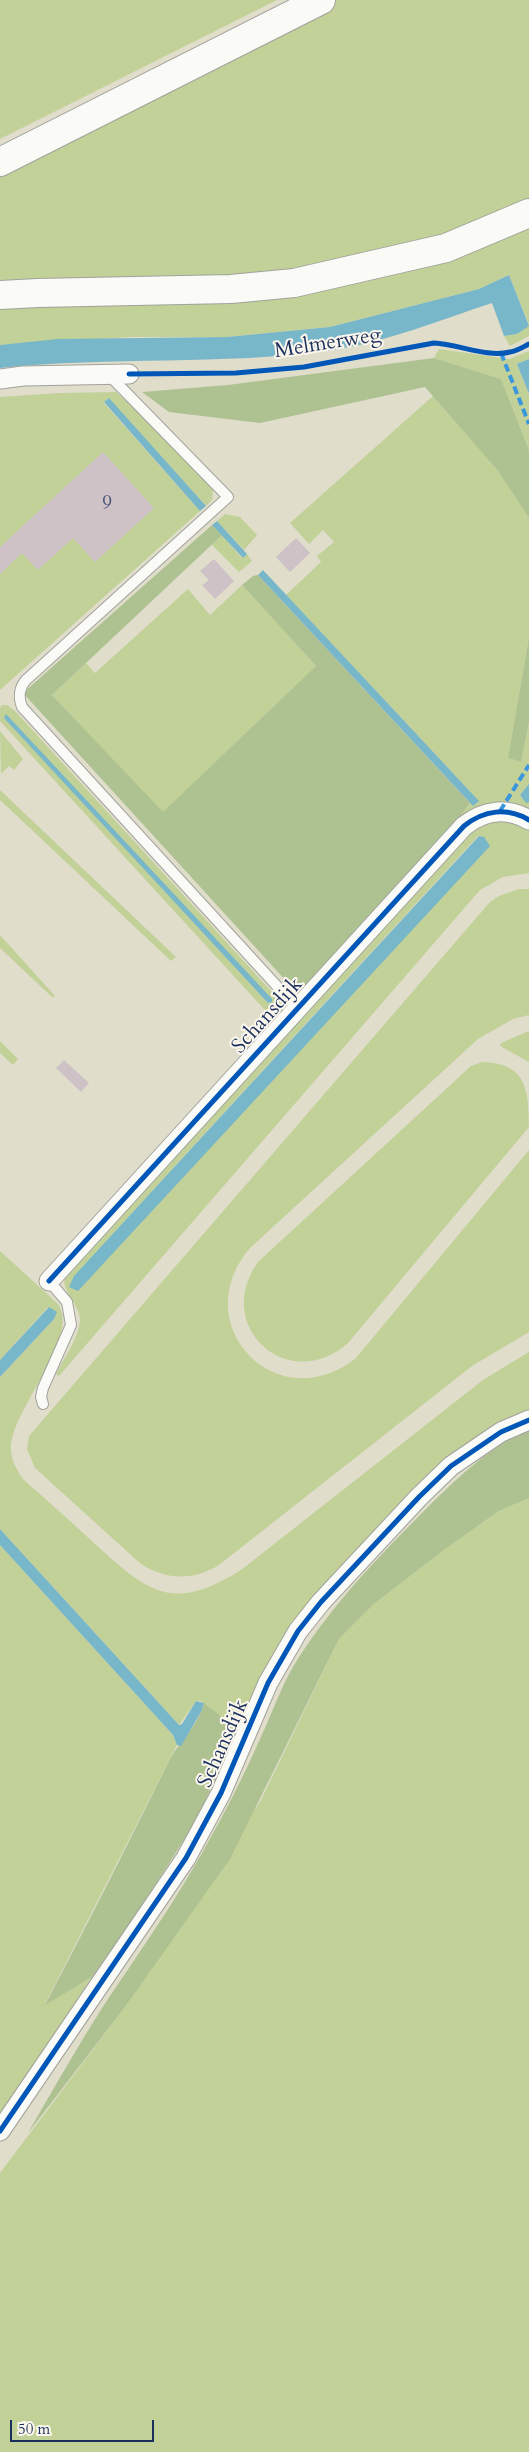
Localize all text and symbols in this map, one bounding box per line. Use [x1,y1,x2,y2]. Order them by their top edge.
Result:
street label: Melmerweg [273,323,383,365]
house number: 9 [102,494,112,516]
street label: Schansdijk [227,973,309,1059]
street label: Schansdijk [193,1696,255,1792]
scale bar [12,2410,156,2442]
text: 50 m [18,2419,50,2439]

